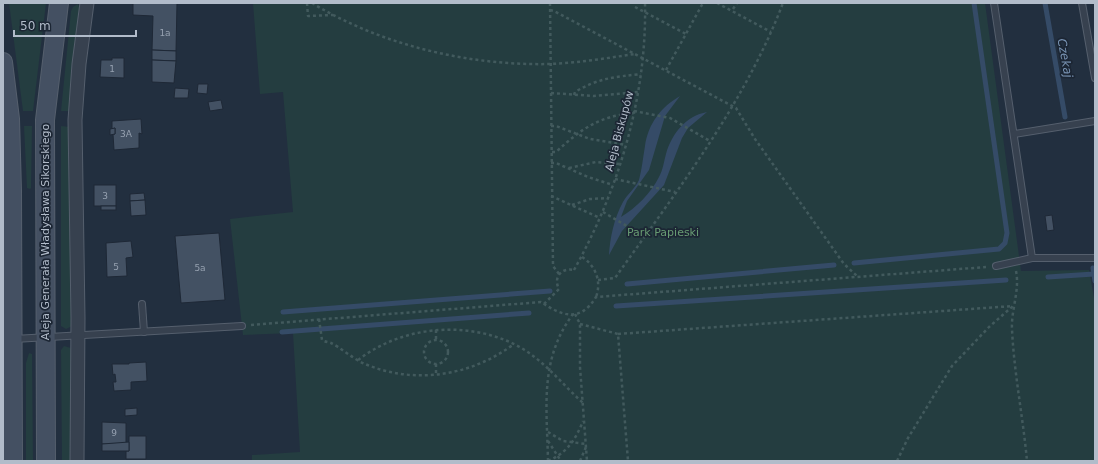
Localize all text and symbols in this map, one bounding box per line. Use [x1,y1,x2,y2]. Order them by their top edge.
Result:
scale bar [14,12,136,38]
text: 50 m [20,19,51,33]
house number: 1a [159,28,171,38]
water label: Czekaj [1055,37,1075,79]
house number: 1 [109,64,115,74]
street label: Aleja Biskupów [603,90,636,173]
street label: Aleja Generała Władysława Sikorskiego [39,124,52,340]
house number: 3A [120,129,133,139]
house number: 3 [102,191,108,201]
park label: Park Papieski [627,226,699,239]
house number: 5 [113,262,119,272]
house number: 5a [194,263,206,273]
house number: 9 [111,428,117,438]

